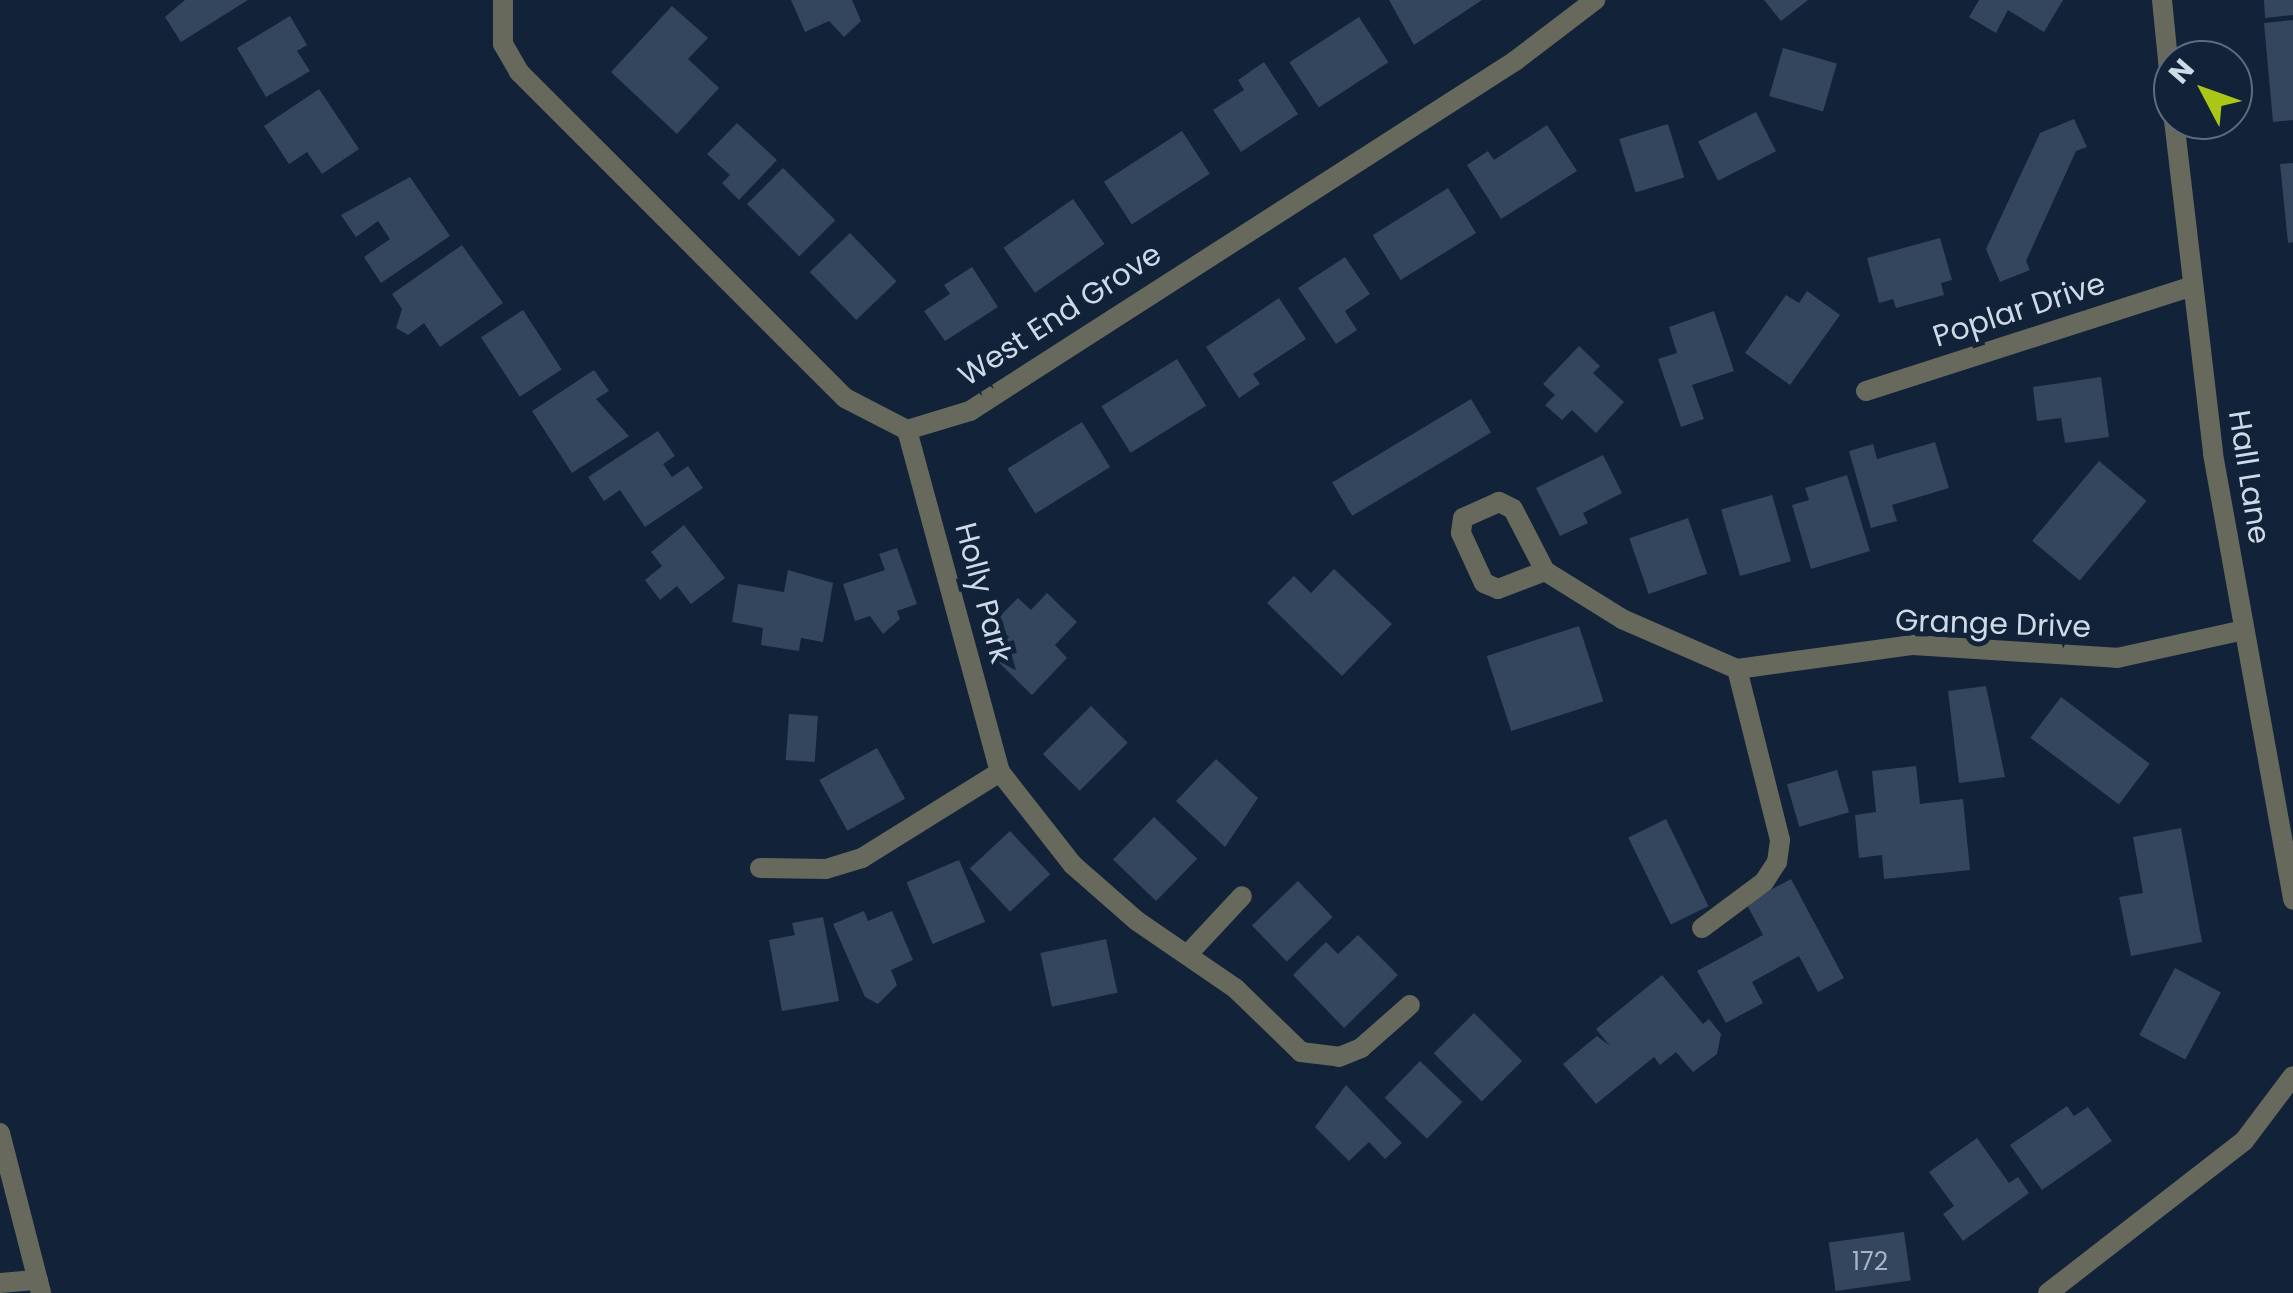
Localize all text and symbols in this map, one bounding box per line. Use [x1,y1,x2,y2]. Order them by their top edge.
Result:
north arrow [2153,40,2253,140]
text: N [2160,51,2203,92]
street label: West End Grove [952,236,1168,394]
street label: Poplar Drive [1928,265,2110,355]
street label: Hall Lane [2221,408,2277,546]
street label: Holly Park [947,519,1019,667]
street label: Grange Drive [1894,603,2092,645]
house number: 172 [1852,1247,1888,1277]

